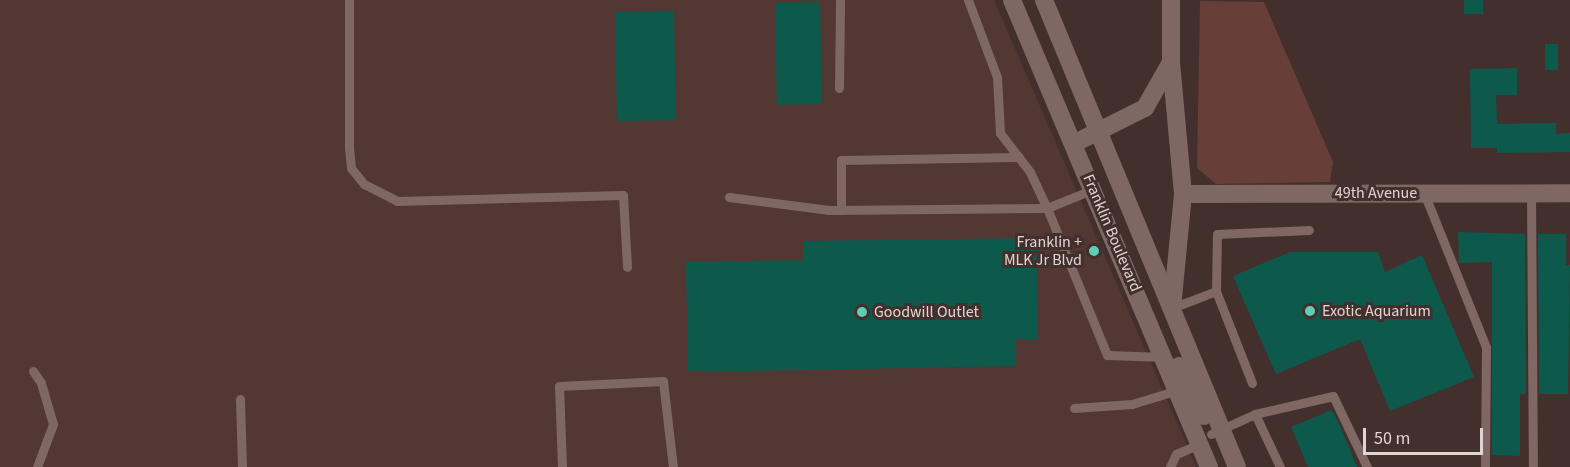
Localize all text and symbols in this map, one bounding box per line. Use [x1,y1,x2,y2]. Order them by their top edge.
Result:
street label: Franklin Boulevard [1079,171,1145,295]
street label: 49th Avenue [1335,183,1417,203]
place label: Franklin + MLK Jr Blvd [1004,232,1082,270]
marker: Franklin + MLK Jr Blvd [1087,244,1101,258]
place label: Exotic Aquarium [1322,301,1431,321]
place label: Goodwill Outlet [874,302,979,322]
marker: Exotic Aquarium [1303,304,1317,318]
marker: Goodwill Outlet [855,305,869,319]
scale bar [1366,416,1486,454]
text: 50 m [1374,426,1410,451]

